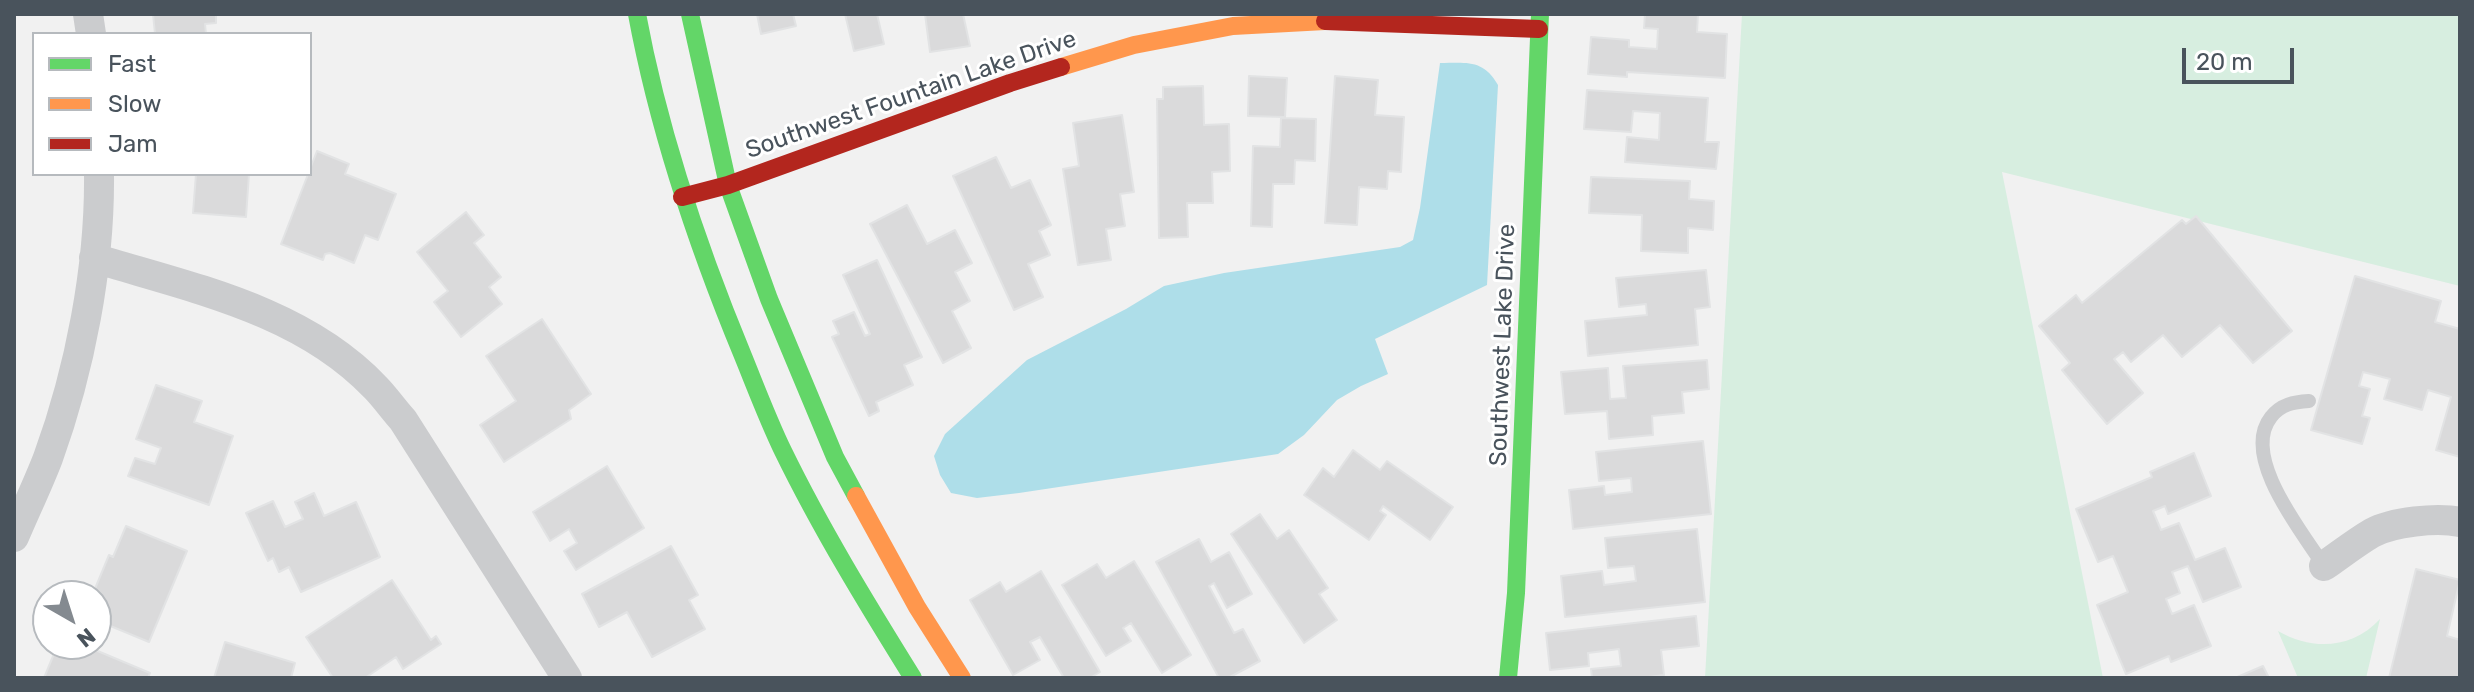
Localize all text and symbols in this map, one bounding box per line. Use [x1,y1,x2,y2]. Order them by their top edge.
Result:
street label: Southwest Fountain Lake Drive [742,25,1080,165]
legend [32,32,312,176]
scale bar [2186,32,2298,82]
text: 20 m [2196,48,2253,76]
text: Fast [108,50,156,78]
text: Slow [108,90,161,118]
text: Jam [108,130,158,158]
street label: Southwest Lake Drive [1484,223,1522,467]
north arrow [32,580,112,660]
text: N [72,622,101,653]

